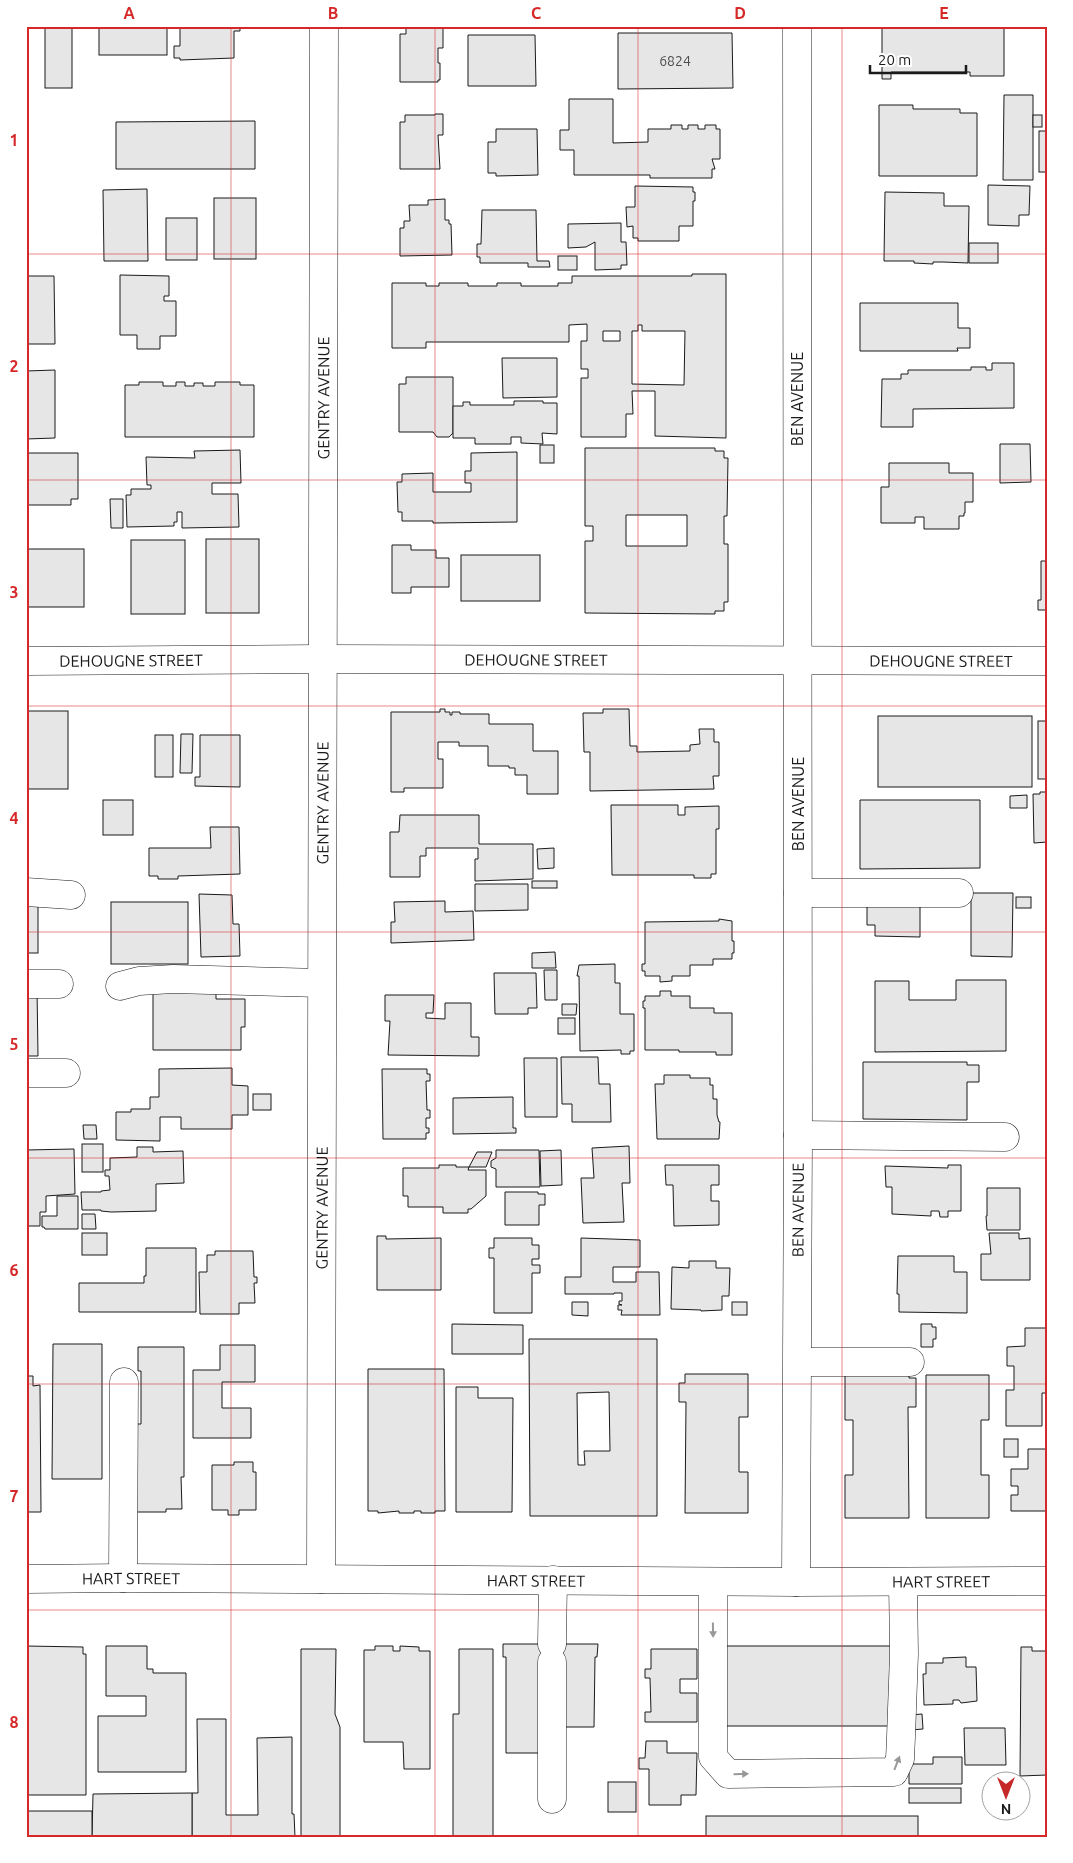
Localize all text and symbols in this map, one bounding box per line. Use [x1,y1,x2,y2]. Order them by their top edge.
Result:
text: A [123,4,135,22]
text: B [328,4,338,22]
text: C [531,4,541,22]
text: D [734,4,746,22]
text: E [939,4,949,22]
scale bar [870,42,967,74]
text: 20 m [878,51,911,68]
house number: 6824 [659,53,691,69]
text: 1 [9,131,19,149]
street label: GENTRY AVENUE [314,337,332,459]
street label: BEN AVENUE [788,352,806,446]
text: 2 [9,357,19,375]
text: 3 [9,583,19,601]
street label: DEHOUGNE STREET [464,650,608,669]
street label: DEHOUGNE STREET [59,651,203,670]
street label: DEHOUGNE STREET [869,652,1013,670]
street label: GENTRY AVENUE [313,742,332,864]
street label: BEN AVENUE [789,757,807,851]
text: 4 [9,809,19,827]
text: 5 [9,1035,19,1053]
street label: GENTRY AVENUE [313,1147,331,1269]
street label: BEN AVENUE [788,1163,807,1257]
text: 6 [9,1261,19,1279]
text: 7 [9,1487,19,1505]
street label: HART STREET [82,1569,180,1587]
street label: HART STREET [487,1571,585,1590]
street label: HART STREET [892,1572,990,1591]
one-way arrow [709,1623,717,1639]
text: 8 [9,1713,19,1731]
one-way arrow [893,1755,901,1770]
one-way arrow [734,1770,750,1778]
north arrow [980,1770,1030,1820]
text: N [1001,1801,1011,1817]

